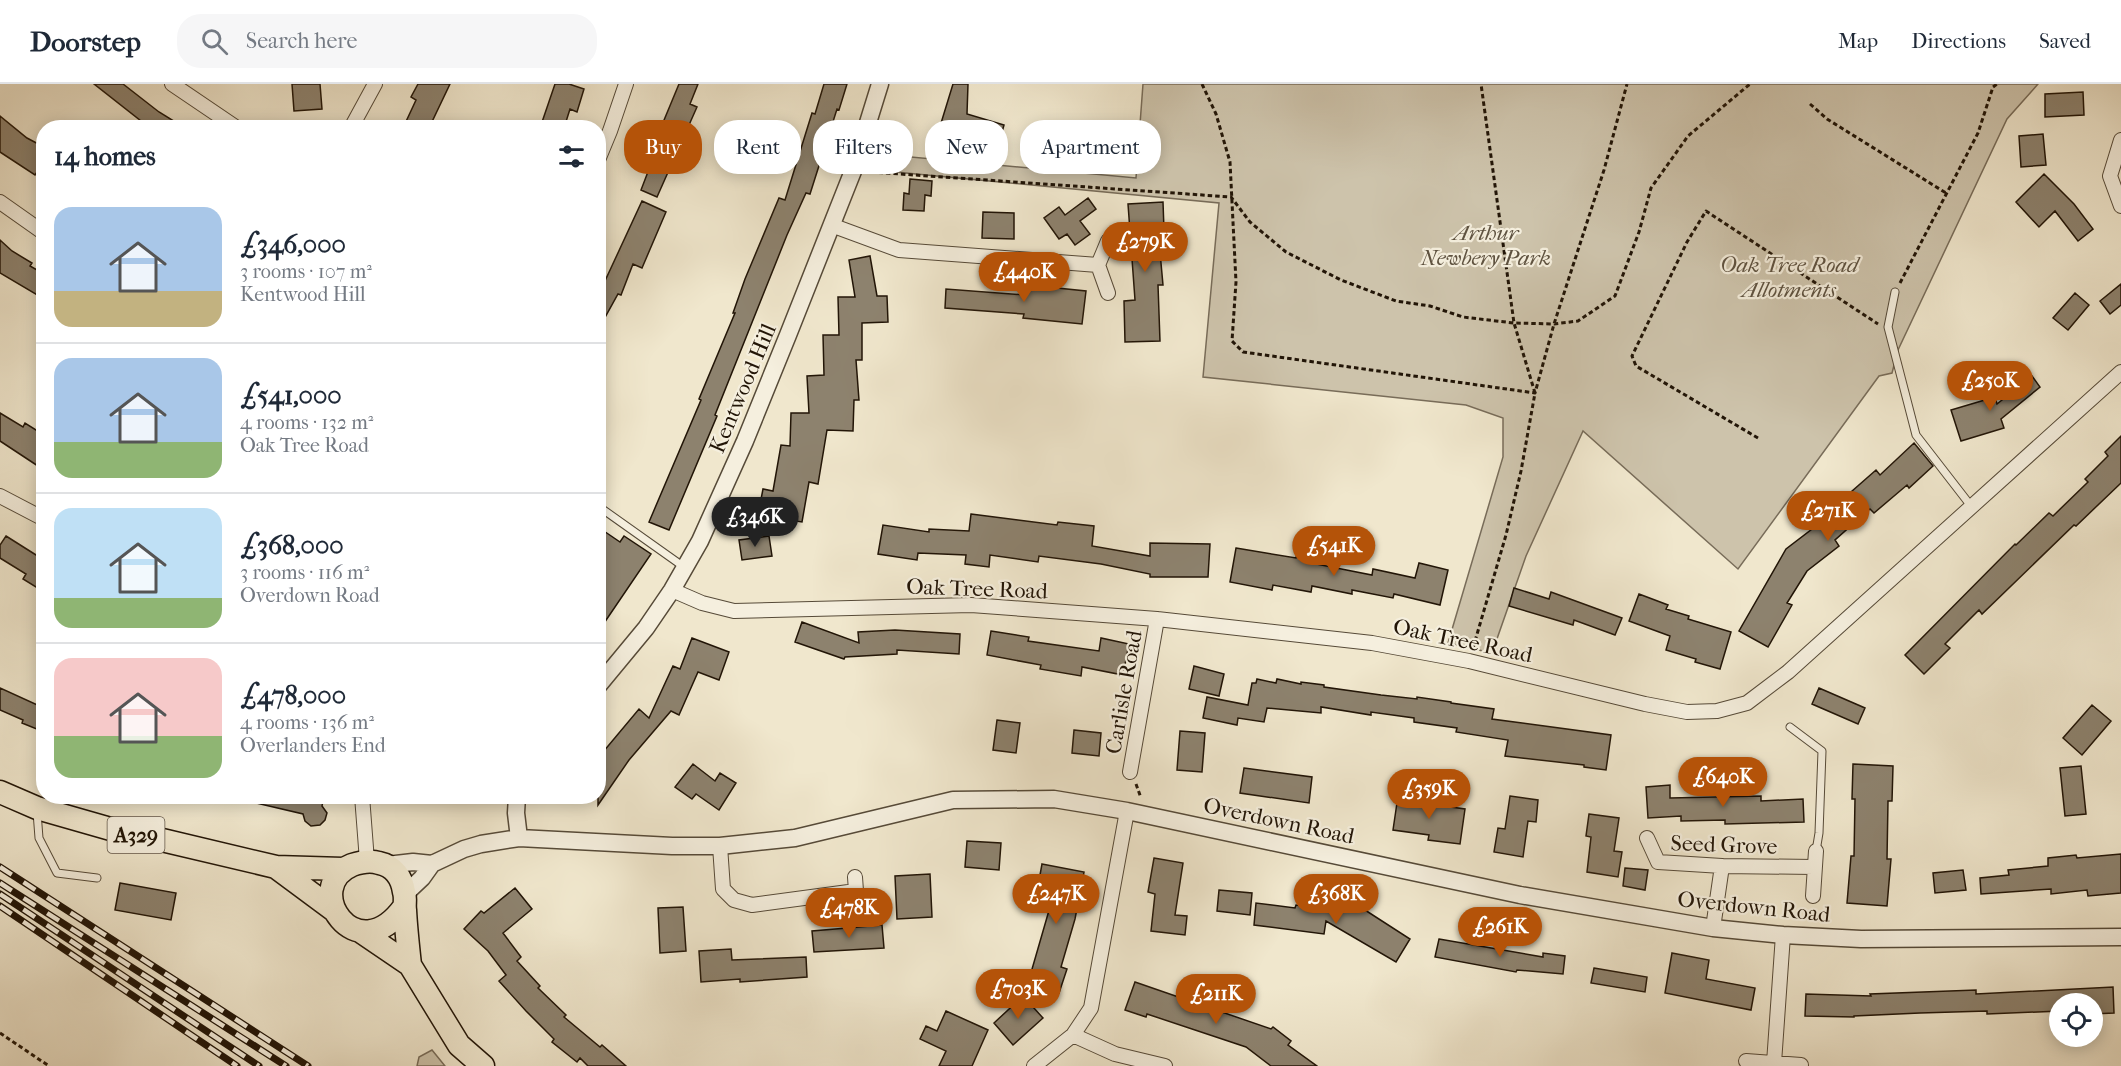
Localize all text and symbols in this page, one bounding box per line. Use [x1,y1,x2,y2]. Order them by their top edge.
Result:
search box [177,14,597,68]
text: Doorstep [30,25,141,58]
icon: search [198,25,231,58]
text: Search here [246,28,357,54]
text: Map [1838,29,1878,53]
text: Directions [1911,29,2006,53]
text: Saved [2039,29,2091,53]
chip: Buy [624,120,702,174]
chip: Rent [714,120,801,174]
chip: Filters [813,120,913,174]
chip: New [925,120,1008,174]
chip: Apartment [1020,120,1161,174]
icon: filters [555,140,588,173]
text: 14 homes [54,141,156,172]
park label: Arthur Newbery Park [1420,220,1551,271]
pin: £279K [1103,222,1187,273]
text: £346,000 [240,229,346,260]
text: £279K [1116,230,1174,253]
icon: home [102,231,174,303]
pin: £440K [982,252,1066,303]
park label: Oak Tree Road Allotments [1720,252,1861,303]
text: 3 rooms · 107 m² [240,260,372,283]
text: £440K [993,260,1055,283]
text: Kentwood Hill [240,283,365,306]
street label: Kentwood Hill [704,320,782,457]
pin: £250K [1948,361,2032,412]
text: £250K [1961,369,2019,392]
text: £541,000 [240,380,342,411]
icon: home [102,382,174,454]
text: 4 rooms · 132 m² [240,411,373,434]
text: Oak Tree Road [240,434,369,457]
pin: £271K [1786,491,1870,542]
pin: £346K [713,497,797,548]
text: £271K [1801,499,1855,522]
text: £346K [726,505,784,528]
pin: £541K [1292,526,1376,577]
text: £368,000 [240,530,344,561]
icon: home [102,532,174,604]
text: £541K [1306,534,1362,557]
text: 3 rooms · 116 m² [240,561,369,584]
street label: Oak Tree Road [906,574,1049,604]
text: Overdown Road [240,584,380,607]
street label: Oak Tree Road [1391,614,1536,669]
street label: Carlisle Road [1100,627,1148,756]
text: £478,000 [240,680,346,711]
icon: home [102,682,174,754]
text: 4 rooms · 136 m² [240,711,374,734]
text: Overlanders End [240,734,386,757]
pin: £640K [1681,757,1765,808]
text: £640K [1692,765,1754,788]
pin: £359K [1387,769,1471,820]
text: £359K [1401,777,1457,800]
street label: Overdown Road [1201,792,1358,850]
road number: A329 [108,817,164,853]
street label: Seed Grove [1670,830,1778,860]
pin: £247K [1014,874,1098,925]
pin: £368K [1294,874,1378,925]
text: £247K [1026,882,1086,905]
text: £368K [1308,882,1364,905]
street label: Overdown Road [1676,886,1833,928]
pin: £478K [807,888,891,939]
text: £478K [820,896,878,919]
pin: £261K [1458,907,1542,958]
text: £261K [1472,915,1528,938]
pin: £703K [976,969,1060,1020]
pin: £211K [1174,974,1258,1025]
text: £703K [990,977,1046,1000]
text: £211K [1190,982,1242,1005]
map controls [2049,993,2103,1047]
button: locate [2049,993,2103,1047]

